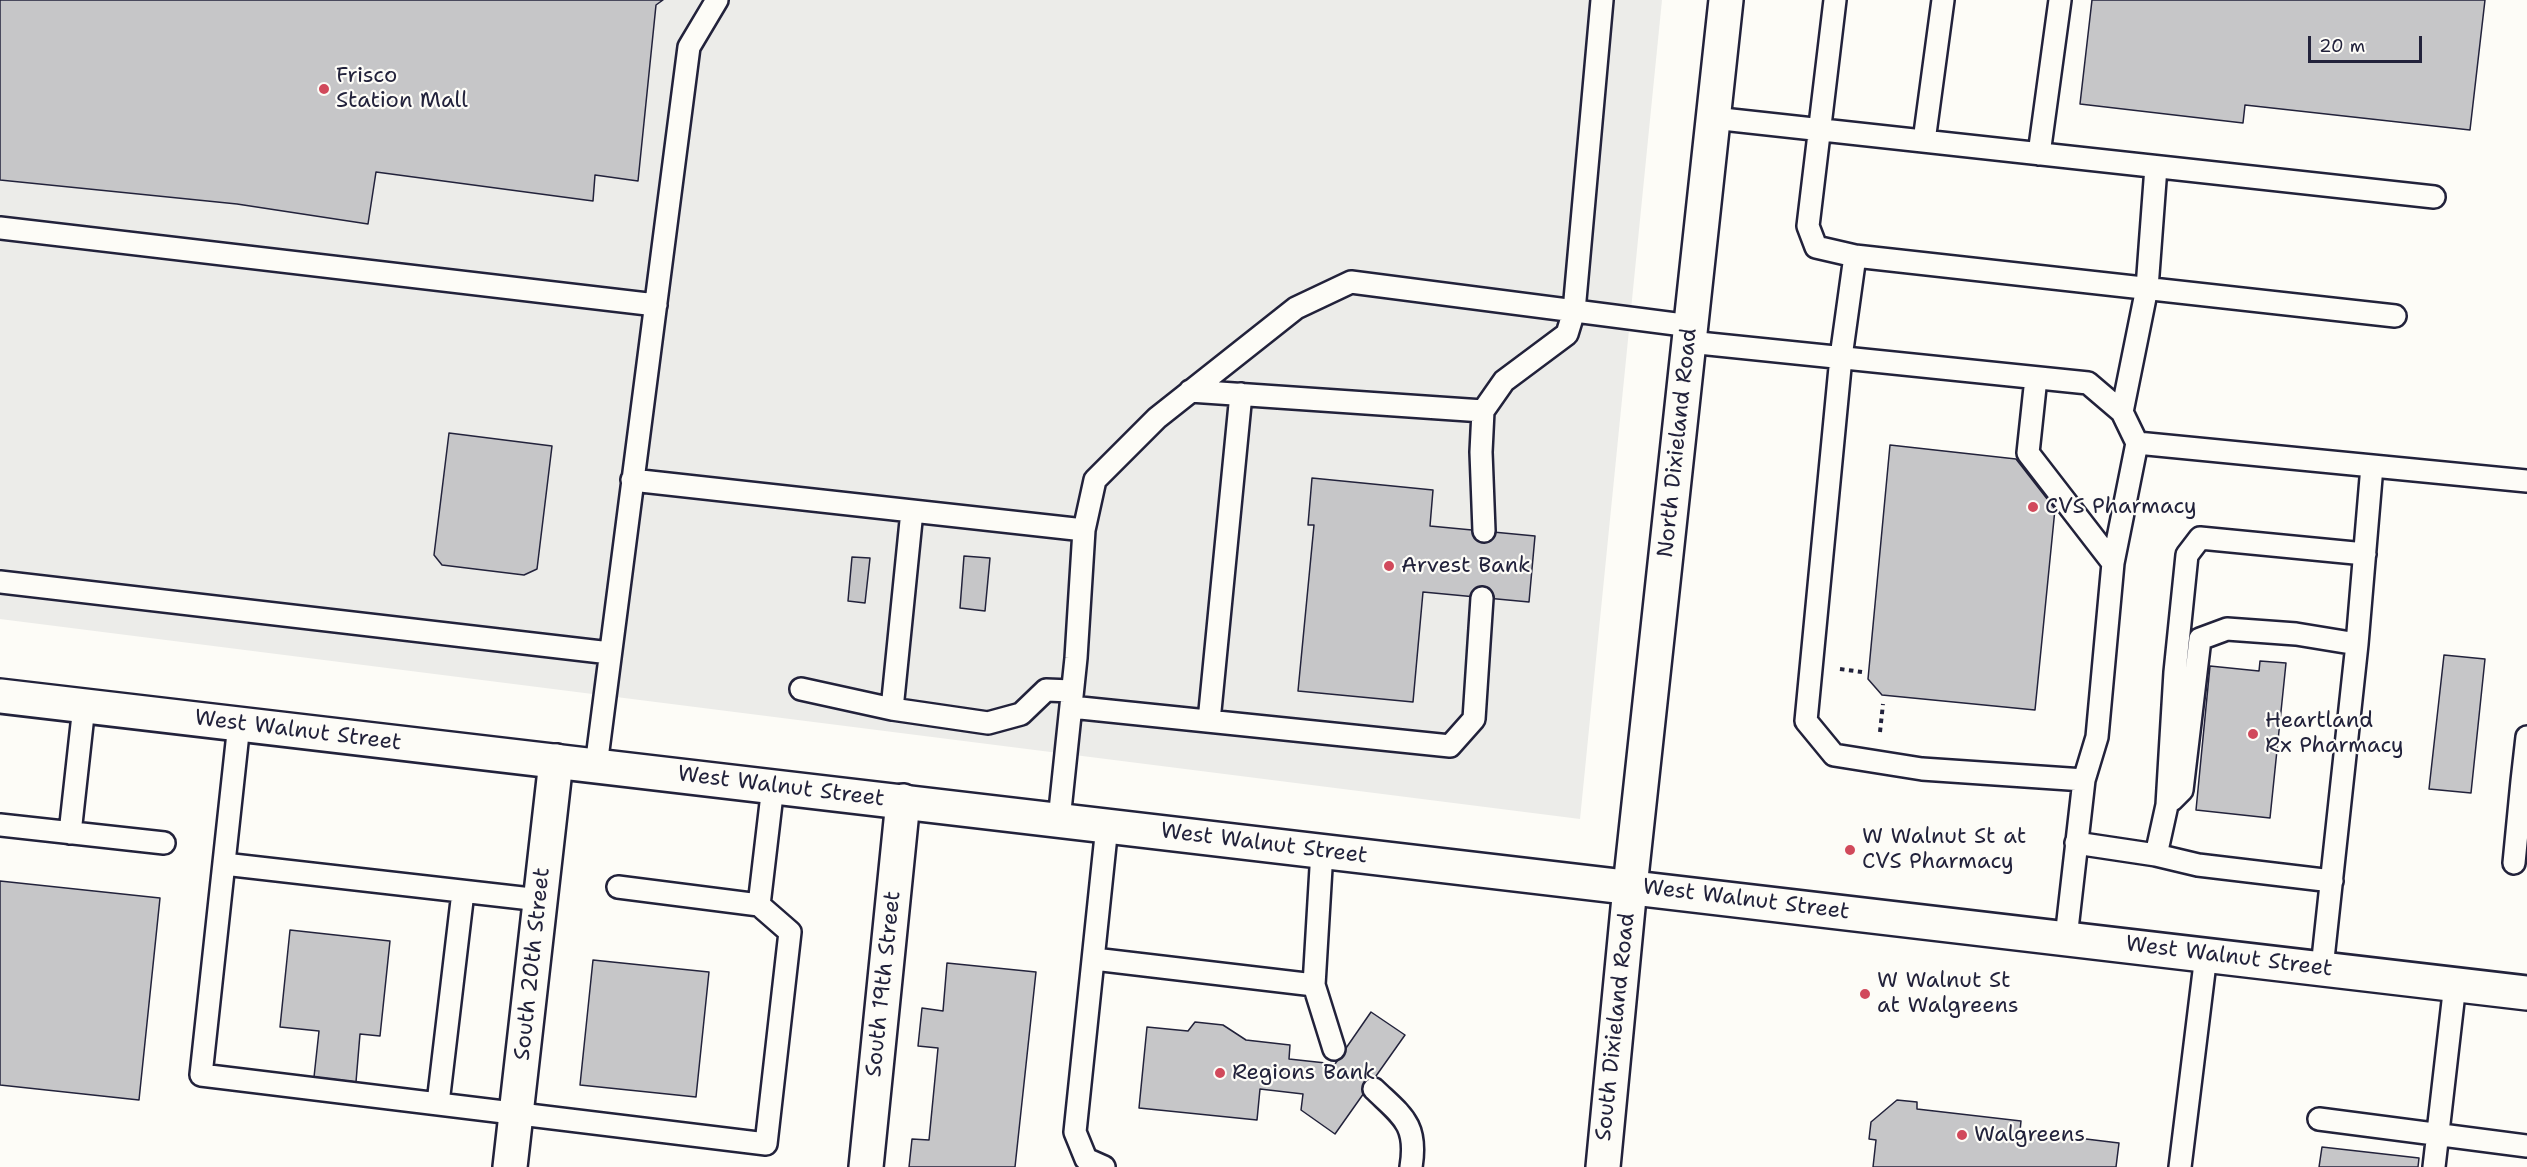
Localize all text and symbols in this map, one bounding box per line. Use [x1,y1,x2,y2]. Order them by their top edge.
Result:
scale bar [2311,24,2425,62]
text: 20 m [2319,34,2365,58]
place label: Frisco Station Mall [336,63,468,114]
marker: Frisco Station Mall [317,82,331,96]
street label: North Dixieland Road [1653,327,1703,559]
place label: CVS Pharmacy [2045,494,2197,520]
marker: CVS Pharmacy [2026,500,2040,514]
place label: Arvest Bank [1401,553,1531,579]
marker: Arvest Bank [1382,559,1396,573]
street label: West Walnut Street [193,705,403,757]
place label: Heartland Rx Pharmacy [2265,708,2404,760]
marker: Heartland Rx Pharmacy [2246,727,2260,741]
street label: West Walnut Street [676,761,886,813]
street label: West Walnut Street [1159,818,1369,870]
place label: W Walnut St at CVS Pharmacy [1862,824,2026,876]
marker: W Walnut St at CVS Pharmacy [1843,843,1857,857]
street label: South 20th Street [510,866,556,1062]
street label: West Walnut Street [1641,874,1851,926]
street label: South 19th Street [861,890,907,1078]
street label: South Dixieland Road [1591,912,1641,1142]
street label: West Walnut Street [2124,931,2334,983]
place label: W Walnut St at Walgreens [1877,968,2019,1020]
marker: W Walnut St at Walgreens [1858,987,1872,1001]
place label: Regions Bank [1232,1060,1375,1086]
marker: Regions Bank [1213,1066,1227,1080]
place label: Walgreens [1974,1122,2085,1148]
marker: Walgreens [1955,1128,1969,1142]

